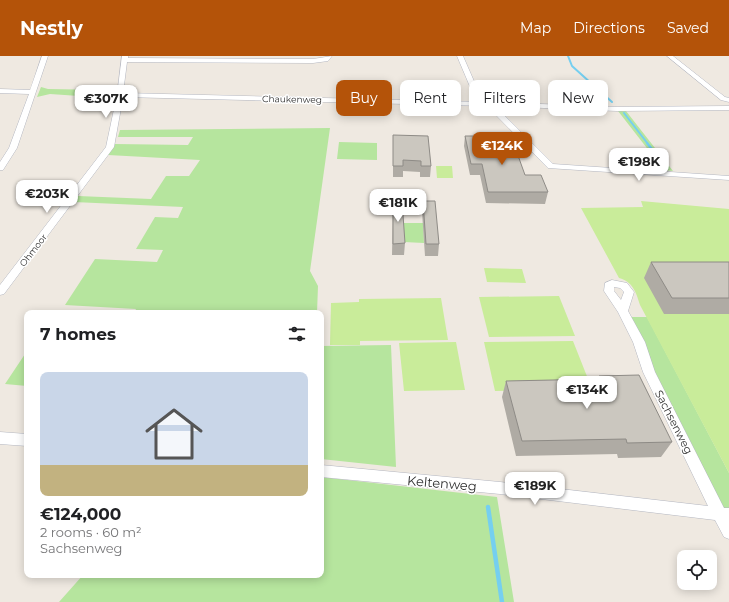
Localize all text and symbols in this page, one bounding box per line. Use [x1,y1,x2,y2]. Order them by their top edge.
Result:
text: Nestly [20,17,83,40]
text: Map [520,19,551,37]
text: Directions [573,19,645,37]
text: Saved [667,19,709,37]
chip: Buy [336,80,392,116]
chip: Rent [400,80,461,116]
chip: Filters [469,80,540,116]
chip: New [548,80,608,116]
pin: €307K [78,85,134,119]
text: €307K [84,90,128,106]
street label: Chaukenweg [262,93,322,105]
pin: €124K [474,132,530,166]
text: €124K [481,137,523,153]
pin: €198K [611,148,667,182]
text: €198K [618,153,660,169]
pin: €203K [19,180,75,214]
text: €203K [25,185,69,201]
pin: €181K [370,189,426,223]
text: €181K [378,194,418,210]
street label: Ohmoor [17,231,49,268]
icon: filters [286,323,308,345]
text: 7 homes [40,324,116,344]
pin: €134K [559,376,615,410]
text: €134K [566,381,608,397]
street label: Sachsenweg [652,388,696,456]
icon: home [138,398,210,470]
street label: Keltenweg [407,472,477,494]
pin: €189K [507,472,563,506]
text: €189K [514,477,556,493]
text: €124,000 [40,504,121,524]
text: 2 rooms · 60 m² [40,524,142,540]
text: Sachsenweg [40,540,123,556]
map controls [677,550,717,590]
button: locate [677,550,717,590]

